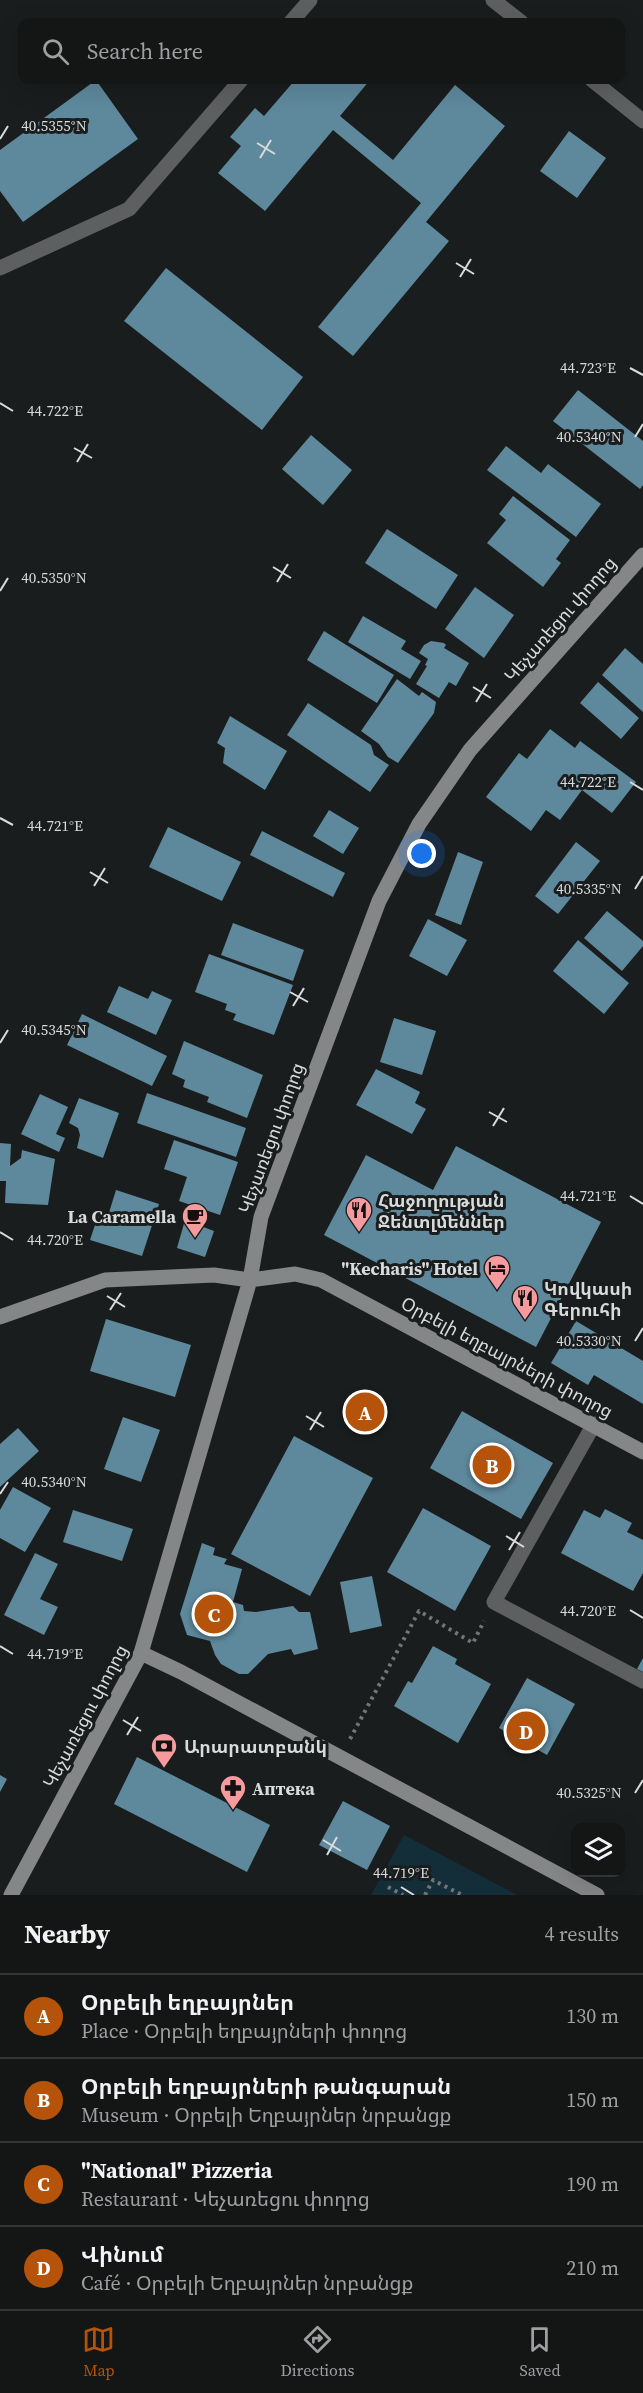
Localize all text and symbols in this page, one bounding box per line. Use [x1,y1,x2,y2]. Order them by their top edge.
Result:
search box [18,18,625,84]
icon: search [39,35,72,68]
text: Search here [87,36,203,66]
text: 40.5355°N [21,115,87,136]
text: 44.723°E [560,357,616,378]
text: 44.722°E [27,400,83,421]
text: 40.5340°N [556,426,622,447]
street label: Կեչառեցու փողոց [498,551,622,687]
text: 40.5350°N [21,567,87,588]
text: 44.722°E [560,771,616,792]
text: 44.721°E [27,815,83,836]
your location [407,839,436,868]
text: 40.5335°N [556,878,622,899]
text: 40.5345°N [21,1019,87,1040]
street label: Կեչառեցու փողոց [232,1059,310,1217]
text: 44.721°E [560,1185,616,1206]
place label: Հաջողության Ջենտլմեններ [378,1188,505,1234]
restaurant icon: Հաջողության Ջենտլմեններ [344,1195,374,1233]
cafe icon: La Caramella [180,1201,210,1239]
place label: La Caramella [68,1204,176,1229]
text: 44.720°E [27,1229,83,1250]
hotel icon: "Kecharis" Hotel [482,1253,512,1291]
place label: "Kecharis" Hotel [341,1256,478,1281]
place label: Կովկասի Գերուհի [544,1276,632,1322]
restaurant icon: Կովկասի Գերուհի [510,1283,540,1321]
street label: Օրբելի եղբայրների փողոց [397,1290,617,1424]
text: 40.5330°N [556,1330,622,1351]
pin: A [346,1390,385,1434]
pin: B [472,1442,512,1488]
text: 40.5340°N [21,1471,87,1492]
pin: C [194,1592,234,1636]
text: 44.720°E [560,1600,616,1621]
street label: Կեչառեցու փողոց [37,1640,133,1792]
text: 44.719°E [27,1643,83,1664]
pin: D [506,1708,546,1754]
bank icon: Արարատբանկ [149,1731,179,1769]
place label: Արարատբանկ [184,1734,327,1759]
pharmacy icon: Аптека [218,1773,248,1811]
place label: Аптека [252,1776,315,1801]
text: 40.5325°N [556,1782,622,1803]
map controls [571,1823,625,1877]
button: layers [571,1823,625,1877]
text: 44.719°E [373,1862,429,1883]
text: Nearby [24,1916,110,1952]
text: 4 results [544,1920,619,1948]
text: Օրբելի եղբայրներ [81,1987,294,2017]
text: A [37,2002,50,2030]
text: 130 m [566,2002,619,2030]
text: Place · Օրբելի եղբայրների փողոց [81,2017,407,2045]
text: Օրբելի եղբայրների թանգարան [81,2071,451,2101]
text: B [37,2086,50,2114]
text: 150 m [566,2086,619,2114]
text: Museum · Օրբելի Եղբայրներ նրբանցք [81,2101,452,2129]
text: "National" Pizzeria [81,2155,272,2185]
text: C [37,2170,50,2198]
text: 190 m [566,2170,619,2198]
text: Restaurant · Կեչառեցու փողոց [81,2185,370,2213]
text: Վինում [81,2239,164,2269]
text: D [36,2254,51,2282]
text: 210 m [566,2254,619,2282]
text: Café · Օրբելի Եղբայրներ նրբանցք [81,2269,414,2297]
tab: Map [82,2323,115,2381]
tab: Directions [280,2323,355,2381]
tab: Saved [519,2323,561,2381]

